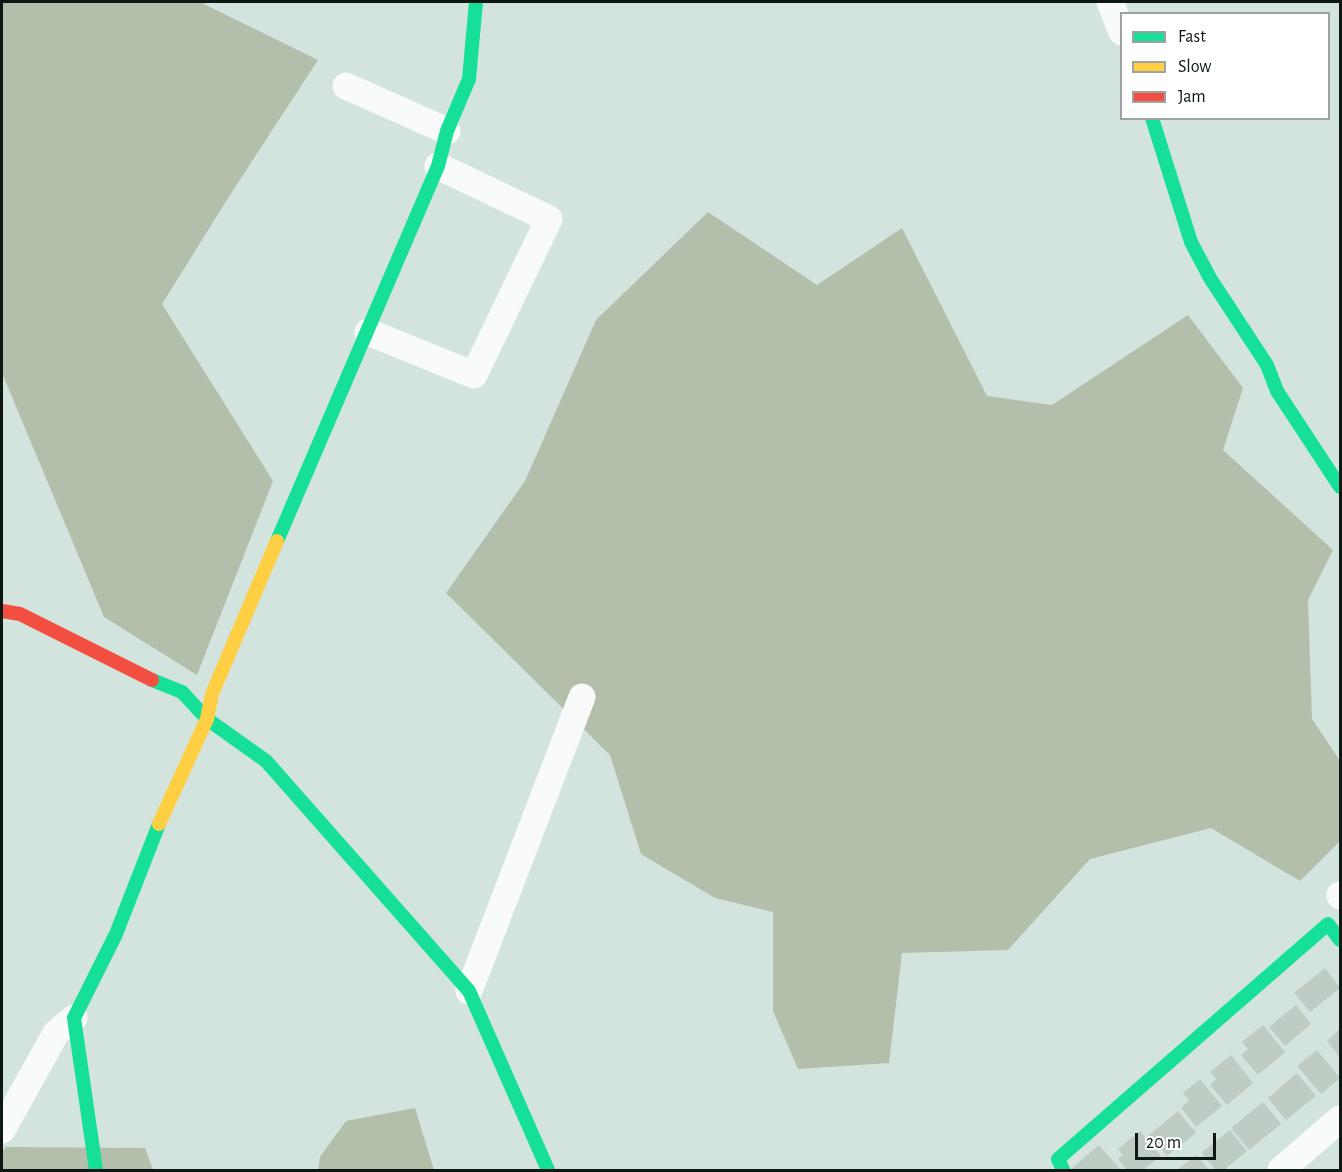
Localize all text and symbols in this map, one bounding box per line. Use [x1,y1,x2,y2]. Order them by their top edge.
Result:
legend [1120,12,1330,120]
text: Fast [1178,28,1206,46]
text: Slow [1178,58,1211,76]
text: Jam [1178,88,1206,106]
scale bar [1138,1121,1219,1159]
text: 20 m [1146,1134,1181,1152]

